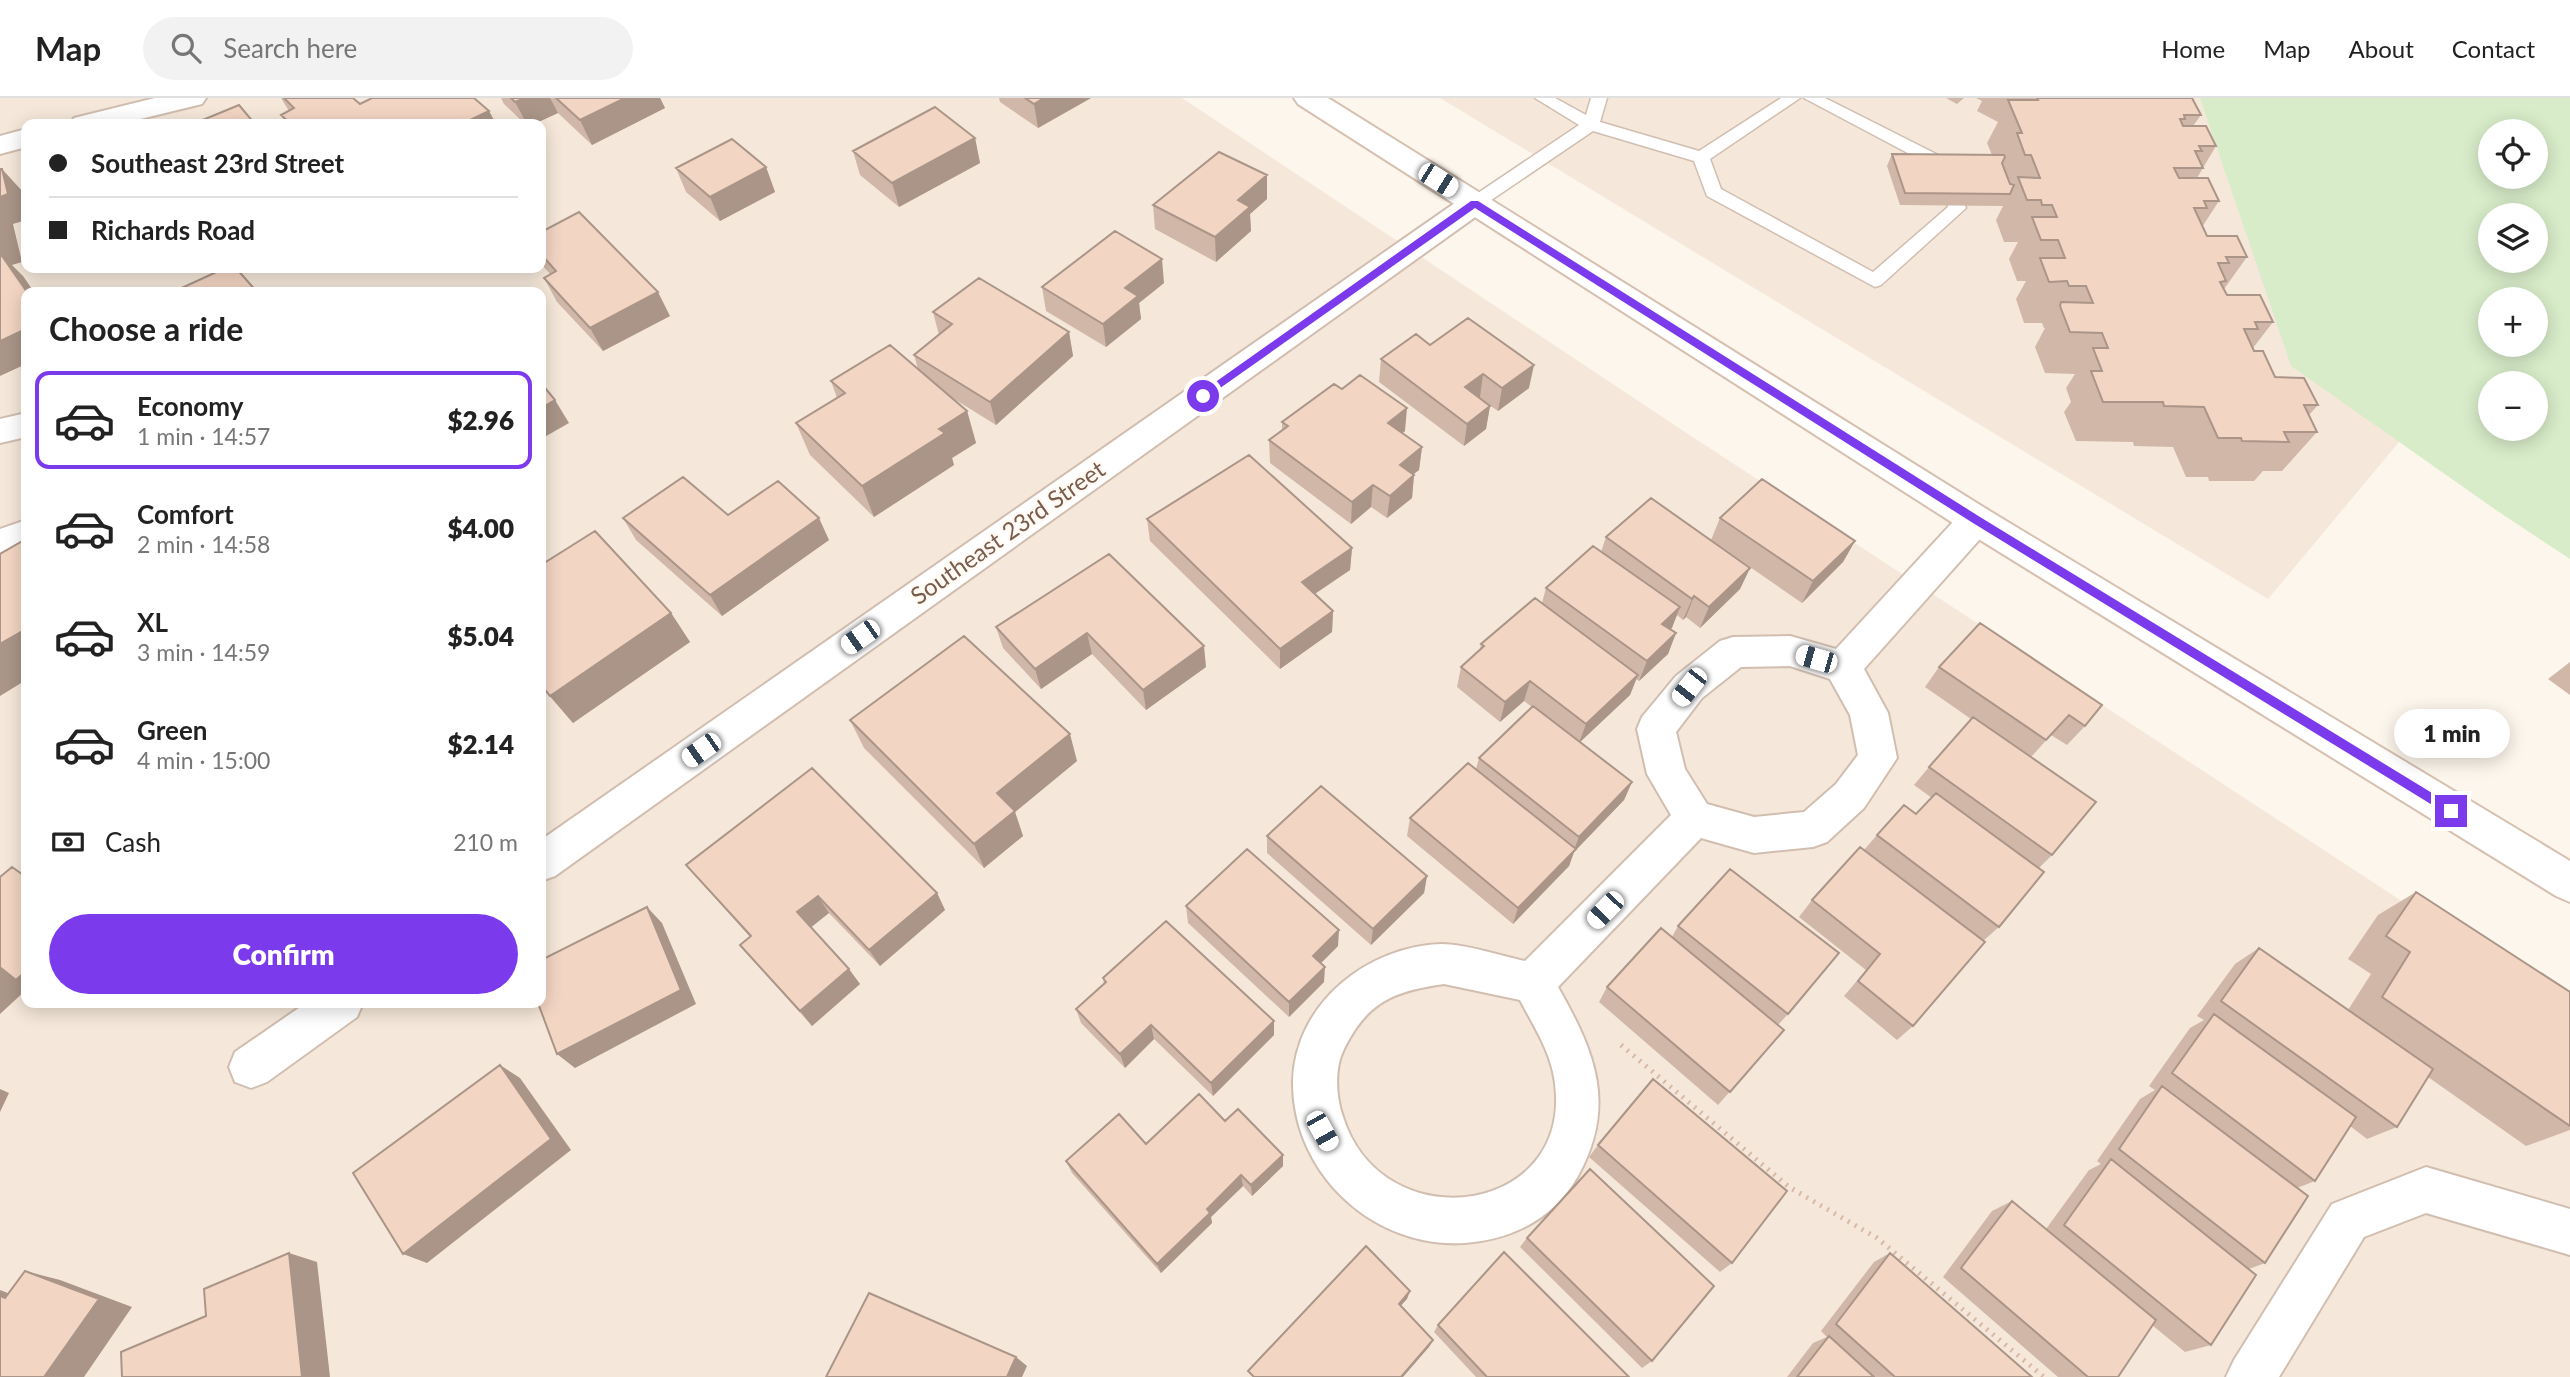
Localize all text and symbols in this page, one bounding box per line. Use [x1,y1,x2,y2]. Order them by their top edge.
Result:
search box [143,17,633,80]
text: Map [35,28,101,68]
icon: search [167,29,205,67]
text: Search here [223,32,357,64]
text: Home [2161,34,2225,63]
text: Map [2263,34,2311,63]
text: About [2349,34,2414,63]
text: Contact [2452,34,2535,63]
map controls [2478,119,2548,441]
button: locate [2478,119,2548,189]
text: Southeast 23rd Street [91,147,344,179]
car [1415,160,1462,200]
button: layers [2478,203,2548,273]
text: Richards Road [91,214,255,246]
button: + [2478,287,2548,357]
text: Choose a ride [49,309,243,348]
button: − [2478,371,2548,441]
route start [1187,380,1219,412]
icon: car [53,389,116,452]
text: Economy [137,390,243,422]
text: $2.96 [447,404,514,436]
text: 1 min · 14:57 [137,422,270,450]
street label: Southeast 23rd Street [904,454,1110,610]
icon: car [53,497,116,560]
text: Comfort [137,498,234,530]
text: $4.00 [447,512,514,544]
text: 2 min · 14:58 [137,530,270,558]
icon: car [53,605,116,668]
text: XL [137,606,168,638]
car [837,616,884,658]
text: $5.04 [447,620,514,652]
text: 3 min · 14:59 [137,638,270,666]
car [1793,643,1840,675]
car [1668,664,1711,710]
callout: 1 min [2393,710,2509,758]
icon: car [53,713,116,776]
text: Green [137,714,207,746]
text: 1 min [2423,719,2481,747]
text: $2.14 [447,728,514,760]
car [678,729,725,771]
text: 4 min · 15:00 [137,746,270,774]
route end [2435,795,2467,827]
icon: cash [49,823,87,861]
text: Cash [105,826,161,858]
text: 210 m [453,828,518,856]
car [1583,888,1628,932]
button: Confirm [49,914,518,994]
car [1303,1108,1342,1154]

